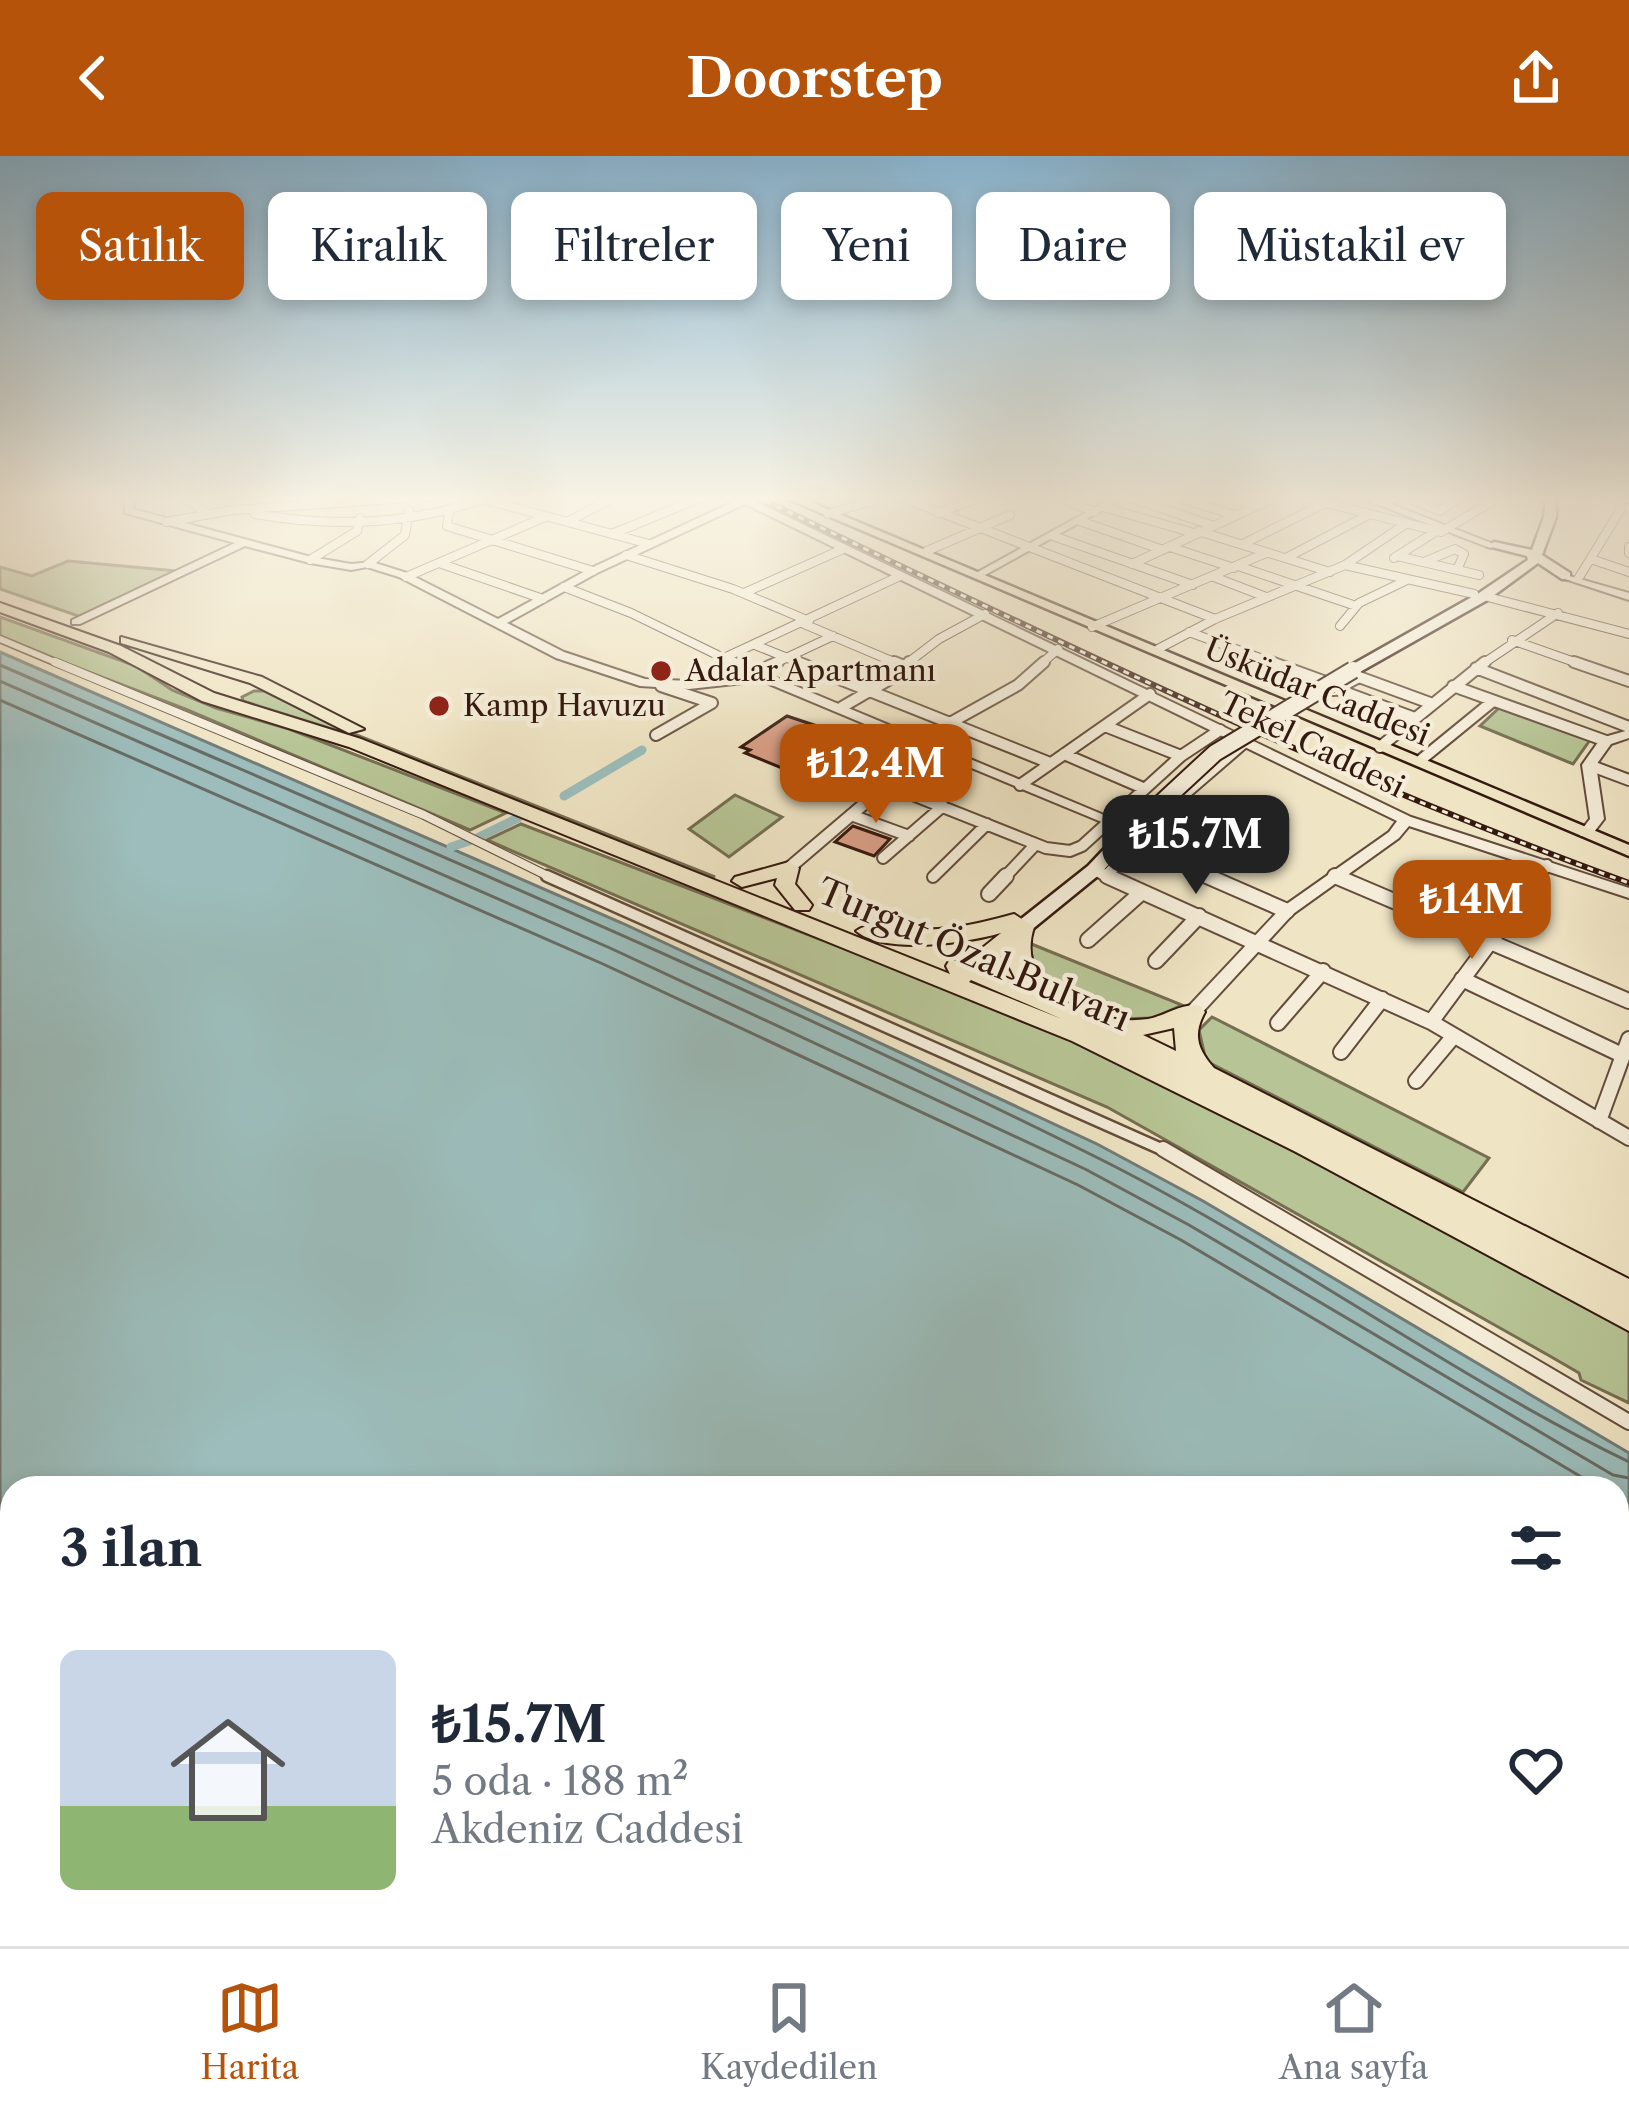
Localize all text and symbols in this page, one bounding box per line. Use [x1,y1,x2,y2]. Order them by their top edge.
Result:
icon: back [60,45,126,111]
text: Doorstep [686,45,943,111]
icon: share [1503,45,1569,111]
chip: Satılık [36,192,244,300]
chip: Kiralık [268,192,487,300]
chip: Filtreler [511,192,757,300]
chip: Yeni [781,192,952,300]
chip: Daire [976,192,1170,300]
chip: Müstakil ev [1194,192,1506,300]
street label: Üsküdar Caddesi [1199,630,1435,754]
place label: Adalar Apartmanı [684,652,936,689]
marker: Adalar Apartmanı [648,658,674,684]
street label: Tekel Caddesi [1214,684,1411,805]
place label: Kamp Havuzu [463,687,666,724]
marker: Kamp Havuzu [426,693,452,719]
pin: ₺12.4M [778,724,974,826]
text: ₺12.4M [807,739,945,787]
pin: ₺15.7M [1098,795,1294,897]
text: ₺15.7M [1129,810,1263,858]
pin: ₺14M [1401,860,1543,962]
street label: Turgut Özal Bulvarı [811,868,1137,1040]
text: ₺14M [1420,875,1524,923]
icon: filters [1503,1515,1569,1581]
text: 3 ilan [60,1517,202,1579]
text: ₺15.7M [432,1693,607,1755]
icon: home [156,1698,300,1842]
icon: heart [1503,1737,1569,1803]
text: 5 oda · 188 m² [432,1757,688,1805]
text: Akdeniz Caddesi [432,1805,743,1853]
tab: Harita [201,1975,299,2088]
tab: Kaydedilen [700,1975,878,2088]
tab: Ana sayfa [1279,1975,1428,2088]

